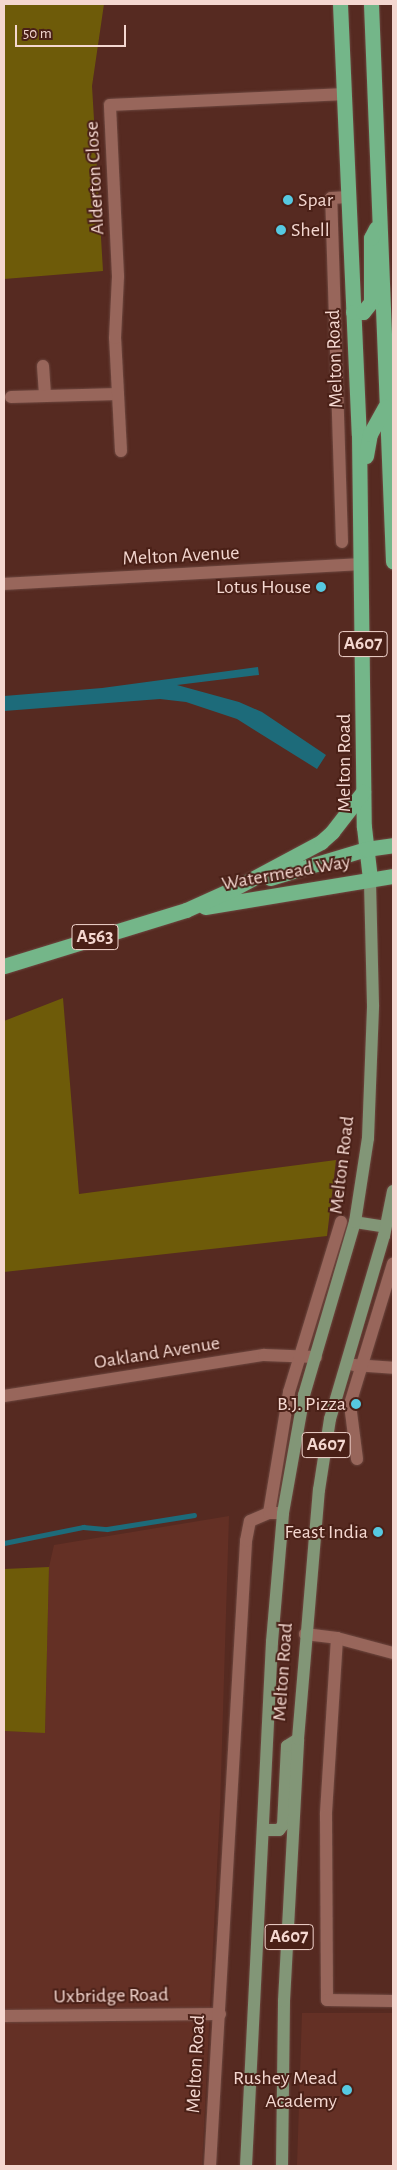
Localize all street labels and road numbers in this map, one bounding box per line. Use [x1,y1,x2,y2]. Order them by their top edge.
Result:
street label: Alderton Close [80,121,110,235]
street label: Melton Road [321,309,349,409]
street label: Melton Avenue [122,541,240,571]
road number: A607 [338,628,388,661]
street label: Melton Road [332,714,356,812]
street label: Watermead Way [220,850,352,896]
road number: A563 [71,920,119,954]
street label: Melton Road [324,1115,360,1215]
street label: Oakland Avenue [92,1331,222,1375]
road number: A607 [301,1428,351,1462]
street label: Melton Road [268,1622,298,1722]
road number: A607 [264,1920,314,1954]
street label: Uxbridge Road [53,1983,169,2009]
street label: Melton Road [181,2014,211,2114]

